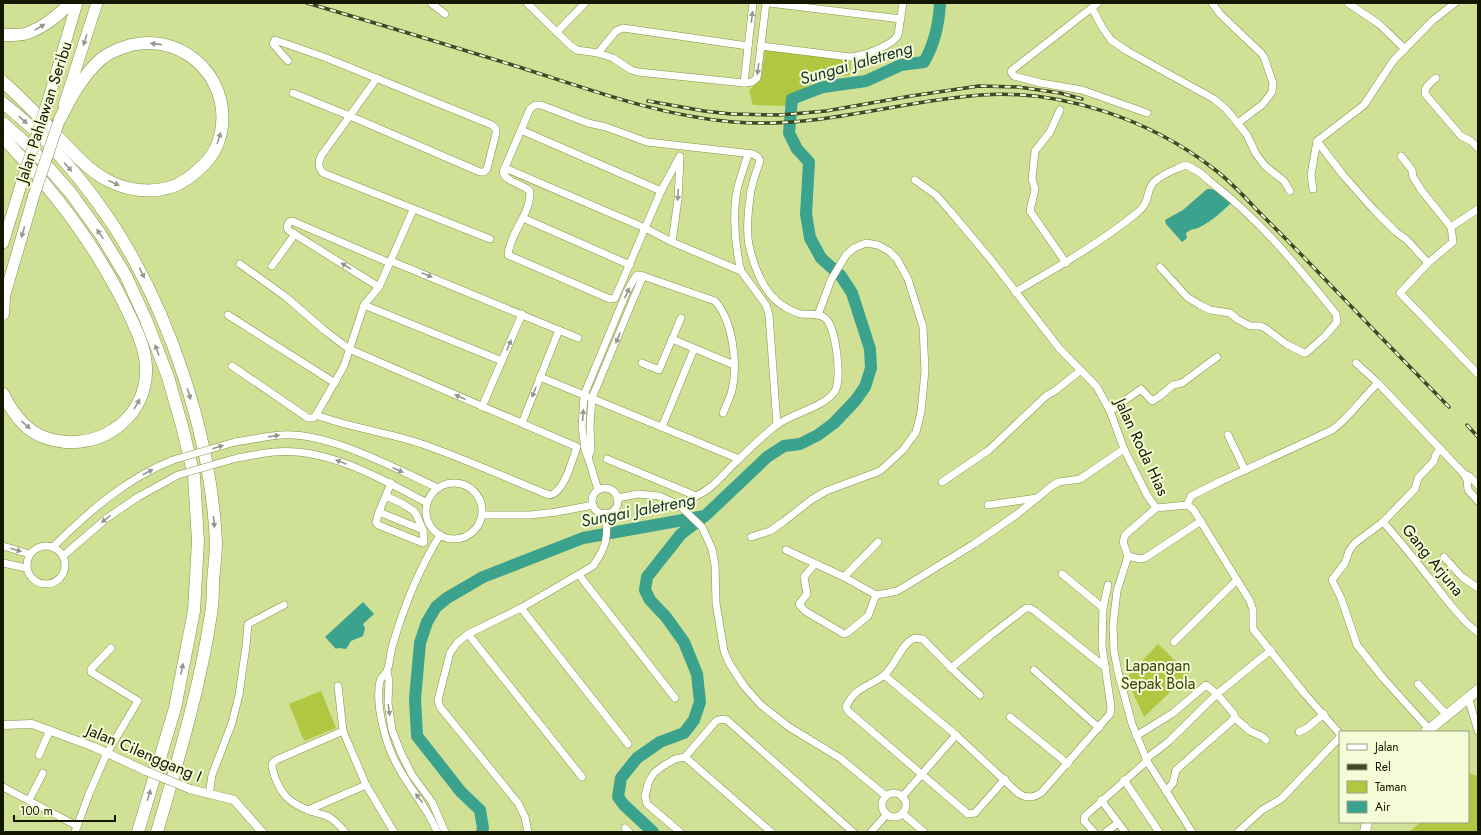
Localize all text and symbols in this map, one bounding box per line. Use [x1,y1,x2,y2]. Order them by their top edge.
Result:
one-way arrow [748,11,755,23]
one-way arrow [34,23,46,30]
one-way arrow [81,34,87,46]
water label: Sungai Jaletreng [797,35,916,91]
street label: Jalan Pahlawan Seribu [10,38,78,188]
one-way arrow [150,40,163,47]
one-way arrow [755,63,761,76]
one-way arrow [18,115,27,124]
one-way arrow [216,131,222,143]
one-way arrow [63,162,72,171]
one-way arrow [109,181,121,187]
one-way arrow [675,189,682,201]
one-way arrow [20,227,26,239]
one-way arrow [96,228,104,239]
one-way arrow [341,262,351,270]
one-way arrow [138,268,145,279]
one-way arrow [422,273,434,279]
one-way arrow [624,288,630,299]
one-way arrow [615,332,621,343]
one-way arrow [505,339,512,351]
one-way arrow [154,343,160,355]
one-way arrow [531,386,537,398]
one-way arrow [186,389,192,401]
street label: Jalan Roda Hias [1109,393,1175,500]
one-way arrow [454,394,466,400]
one-way arrow [134,398,141,410]
one-way arrow [579,409,586,421]
one-way arrow [21,421,32,430]
one-way arrow [268,433,280,439]
one-way arrow [212,444,224,450]
one-way arrow [335,459,347,465]
one-way arrow [392,467,403,473]
one-way arrow [143,468,154,475]
water label: Sungai Jaletreng [579,487,698,533]
one-way arrow [101,515,112,524]
one-way arrow [210,515,217,528]
street label: Gang Arjuna [1397,519,1469,601]
one-way arrow [10,547,22,553]
park label: Lapangan Sepak Bola [1121,654,1195,695]
one-way arrow [180,663,186,675]
one-way arrow [386,704,392,717]
street label: Jalan Cilenggang I [81,717,205,788]
legend [1339,731,1469,823]
text: Jalan [1373,738,1398,756]
text: Rel [1375,758,1391,776]
text: Taman [1375,778,1407,796]
one-way arrow [146,788,152,800]
one-way arrow [414,792,423,803]
scale bar [14,797,115,823]
text: Air [1375,798,1391,816]
text: 100 m [20,802,53,820]

